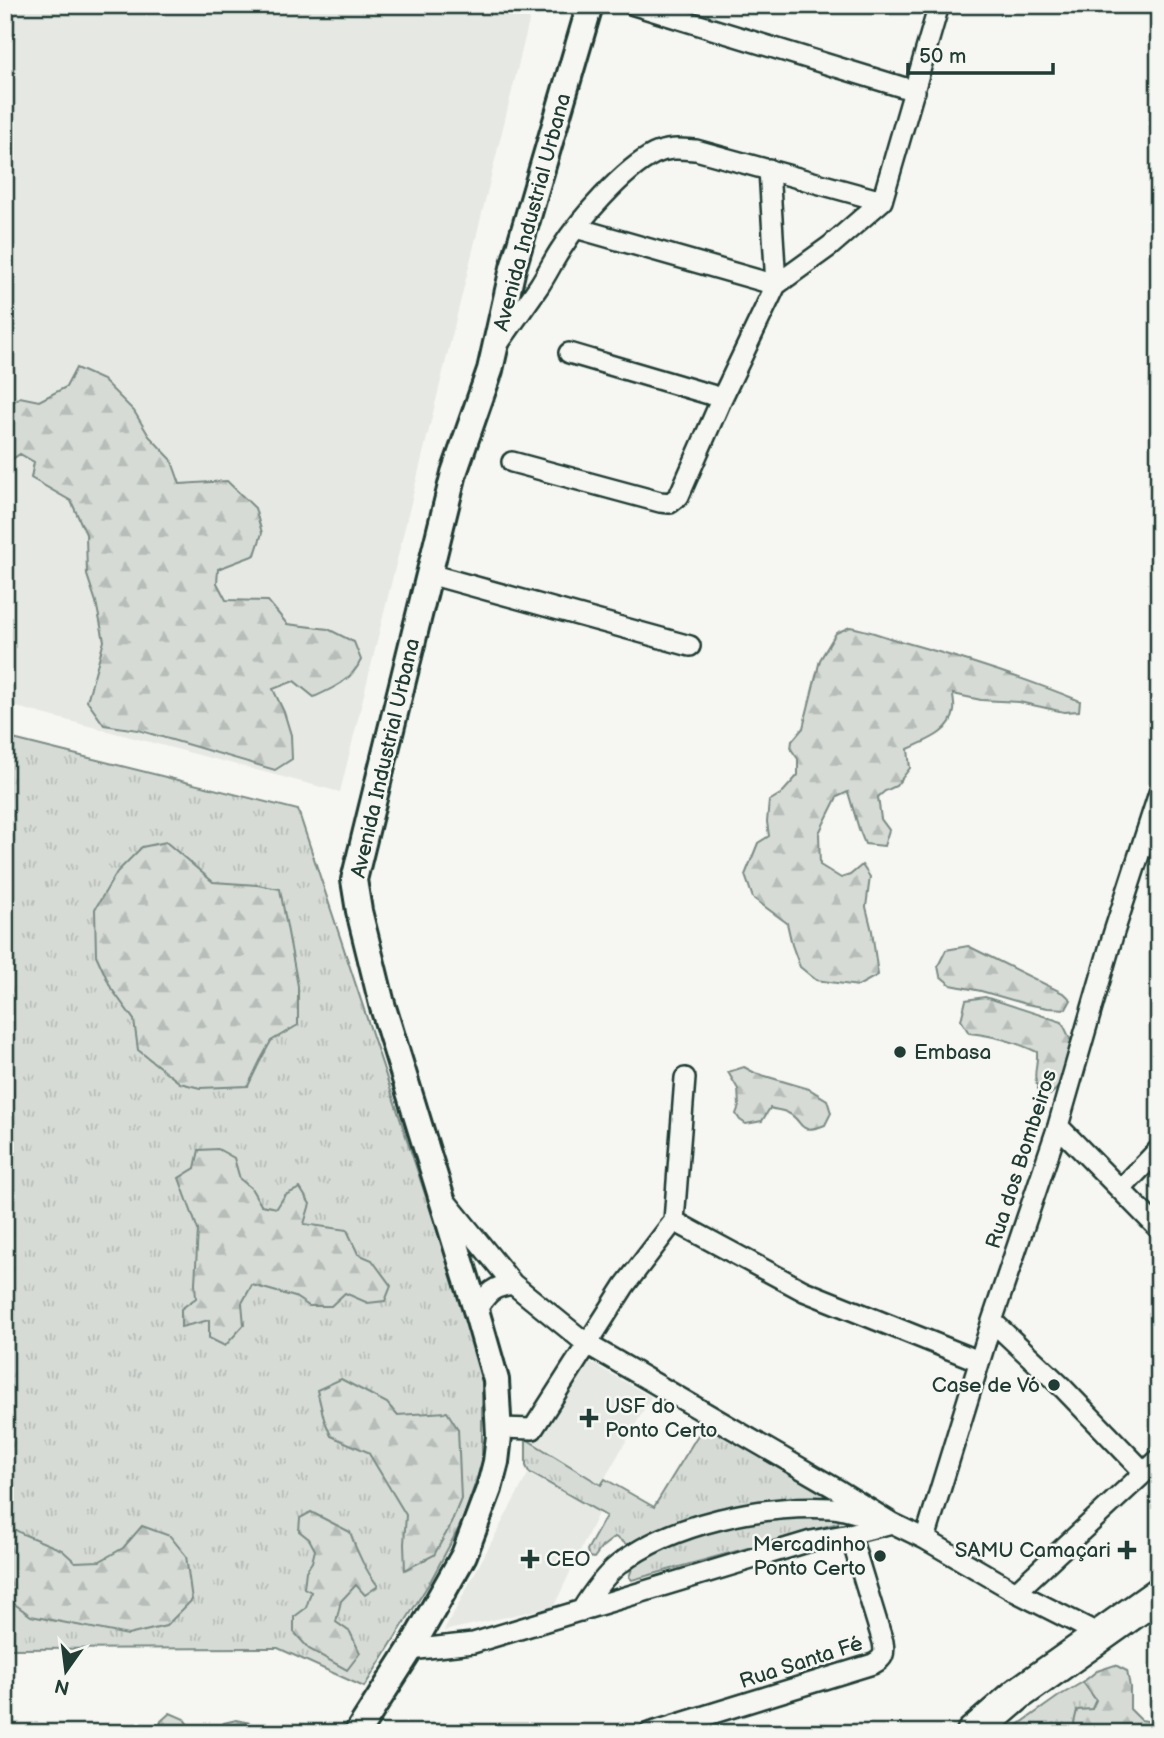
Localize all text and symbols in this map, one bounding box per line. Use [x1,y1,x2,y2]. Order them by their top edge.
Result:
scale bar [908,32,1054,76]
text: 50 m [919,44,966,69]
street label: Avenida Industrial Urbana [489,91,576,334]
street label: Avenida Industrial Urbana [346,636,425,880]
place label: Embasa [914,1040,991,1065]
marker: Embasa [892,1044,908,1060]
street label: Rua dos Bombeiros [981,1066,1062,1252]
place label: Case de Vó [932,1373,1040,1398]
marker: Case de Vó [1046,1377,1062,1393]
place label: USF do Ponto Certo [605,1394,718,1443]
marker: USF do Ponto Certo [579,1408,599,1428]
place label: Mercadinho Ponto Certo [753,1532,866,1581]
place label: SAMU Camaçari [955,1538,1111,1563]
marker: SAMU Camaçari [1117,1540,1137,1560]
place label: CEO [546,1547,591,1572]
marker: Mercadinho Ponto Certo [872,1548,888,1564]
marker: CEO [520,1549,540,1569]
street label: Rua Santa Fé [736,1631,866,1694]
north arrow [32,1636,102,1706]
text: N [53,1673,72,1699]

